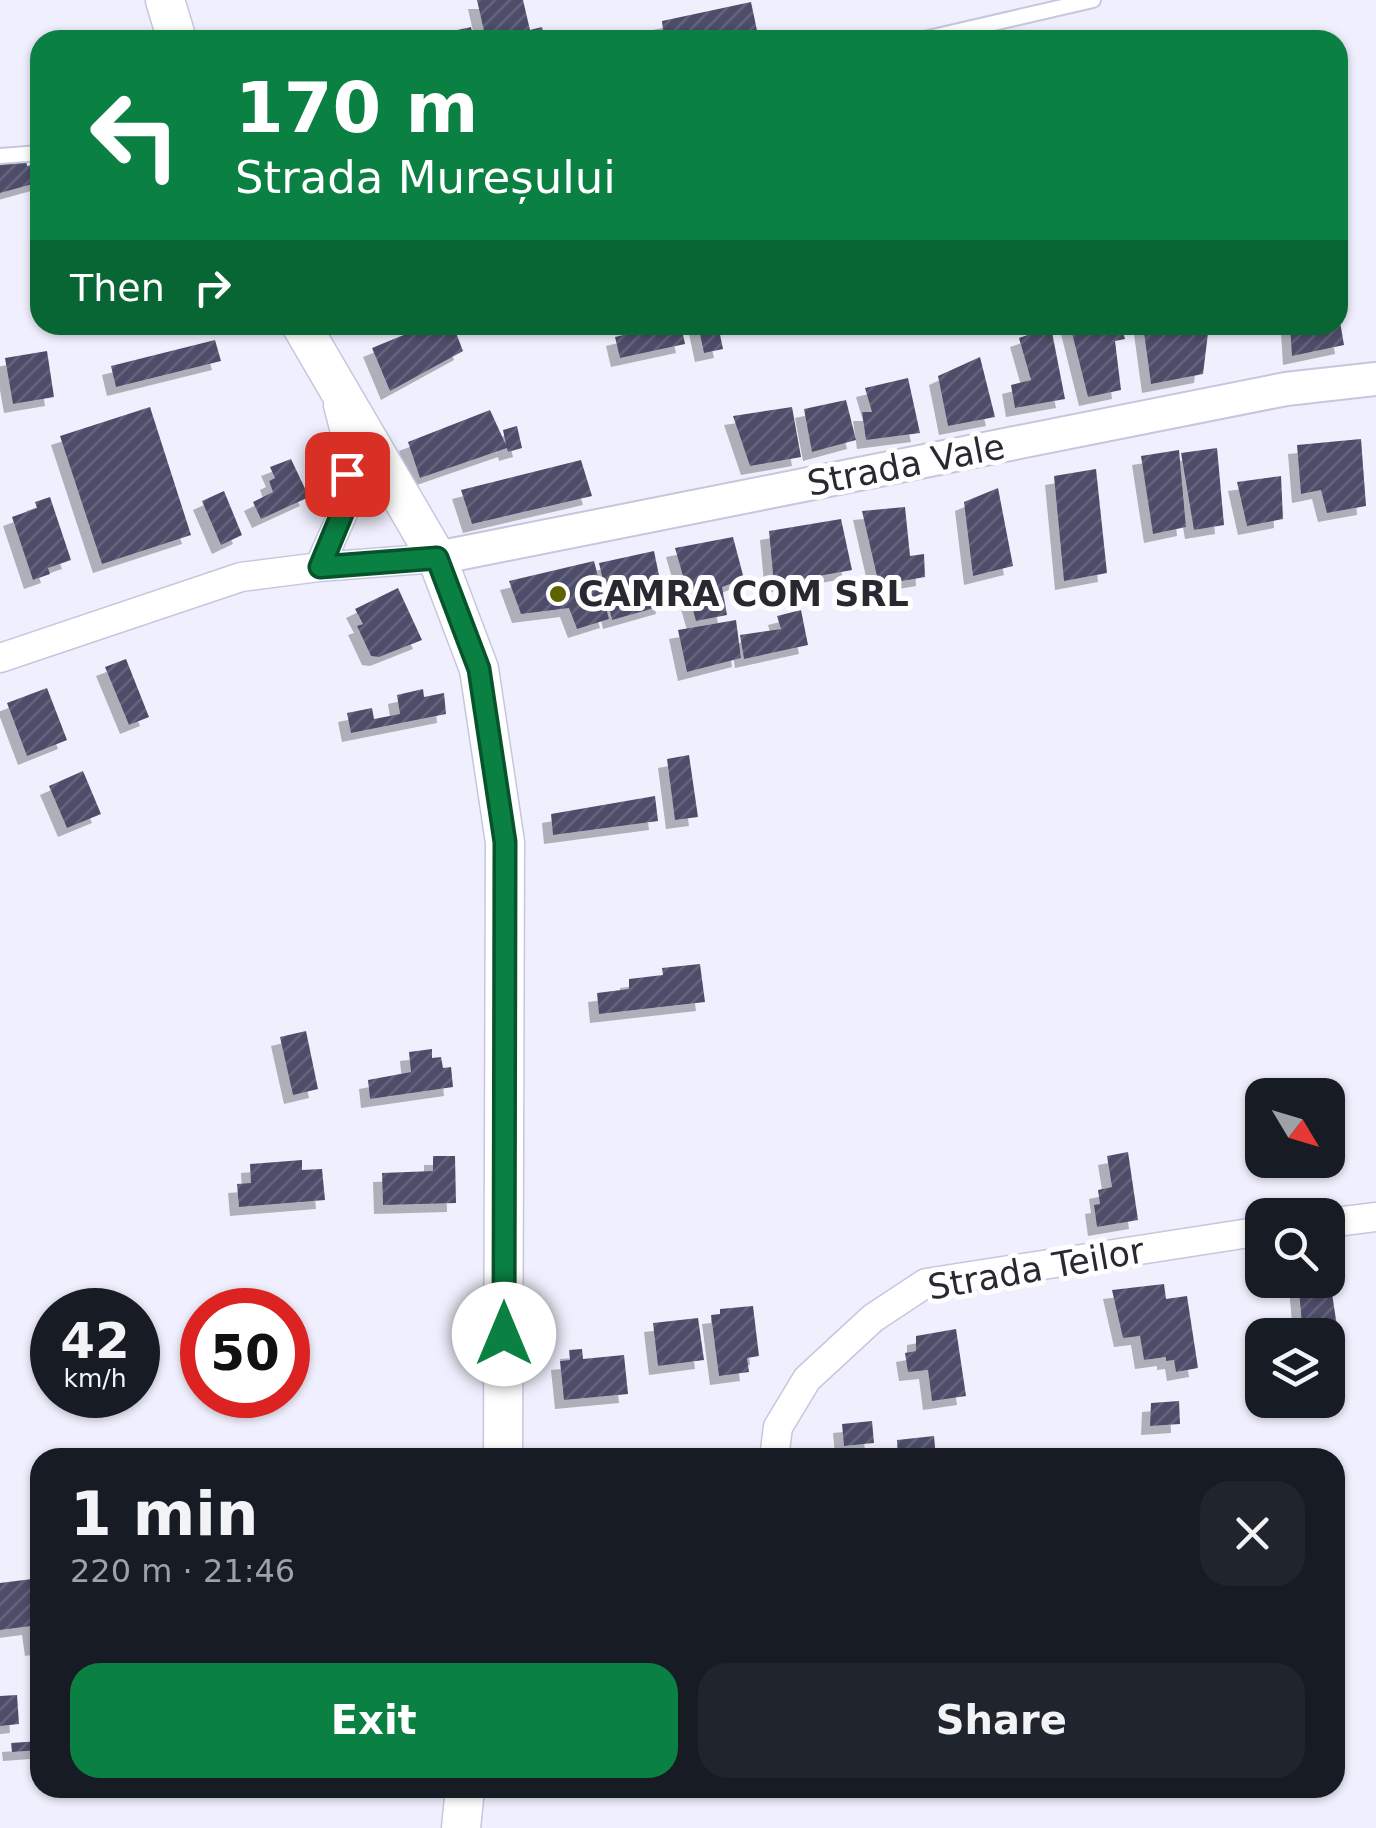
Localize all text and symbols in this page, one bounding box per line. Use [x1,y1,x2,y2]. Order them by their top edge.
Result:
text: 170 m [235,67,478,149]
icon: left [70,70,200,200]
text: Strada Mureșului [235,151,616,204]
icon: right [185,260,240,315]
text: Then [70,266,165,310]
street label: Strada Vale [804,426,1008,504]
pin [305,432,390,517]
icon: arrive [320,447,375,502]
place label: CAMRA COM SRL [578,574,909,614]
marker: CAMRA COM SRL [547,583,569,605]
north arrow [1245,1078,1345,1178]
map controls [1245,1078,1345,1418]
button: search [1245,1198,1345,1298]
street label: Strada Teilor [925,1230,1148,1308]
position arrow [452,1282,556,1386]
speed limit sign: 50 [180,1288,310,1418]
text: 42 [60,1312,130,1370]
button: layers [1245,1318,1345,1418]
text: km/h [63,1364,127,1393]
text: 1 min [70,1479,258,1549]
button: close [1200,1481,1305,1586]
text: 220 m · 21:46 [70,1552,295,1590]
button: Exit [70,1663,678,1778]
button: Share [698,1663,1305,1778]

